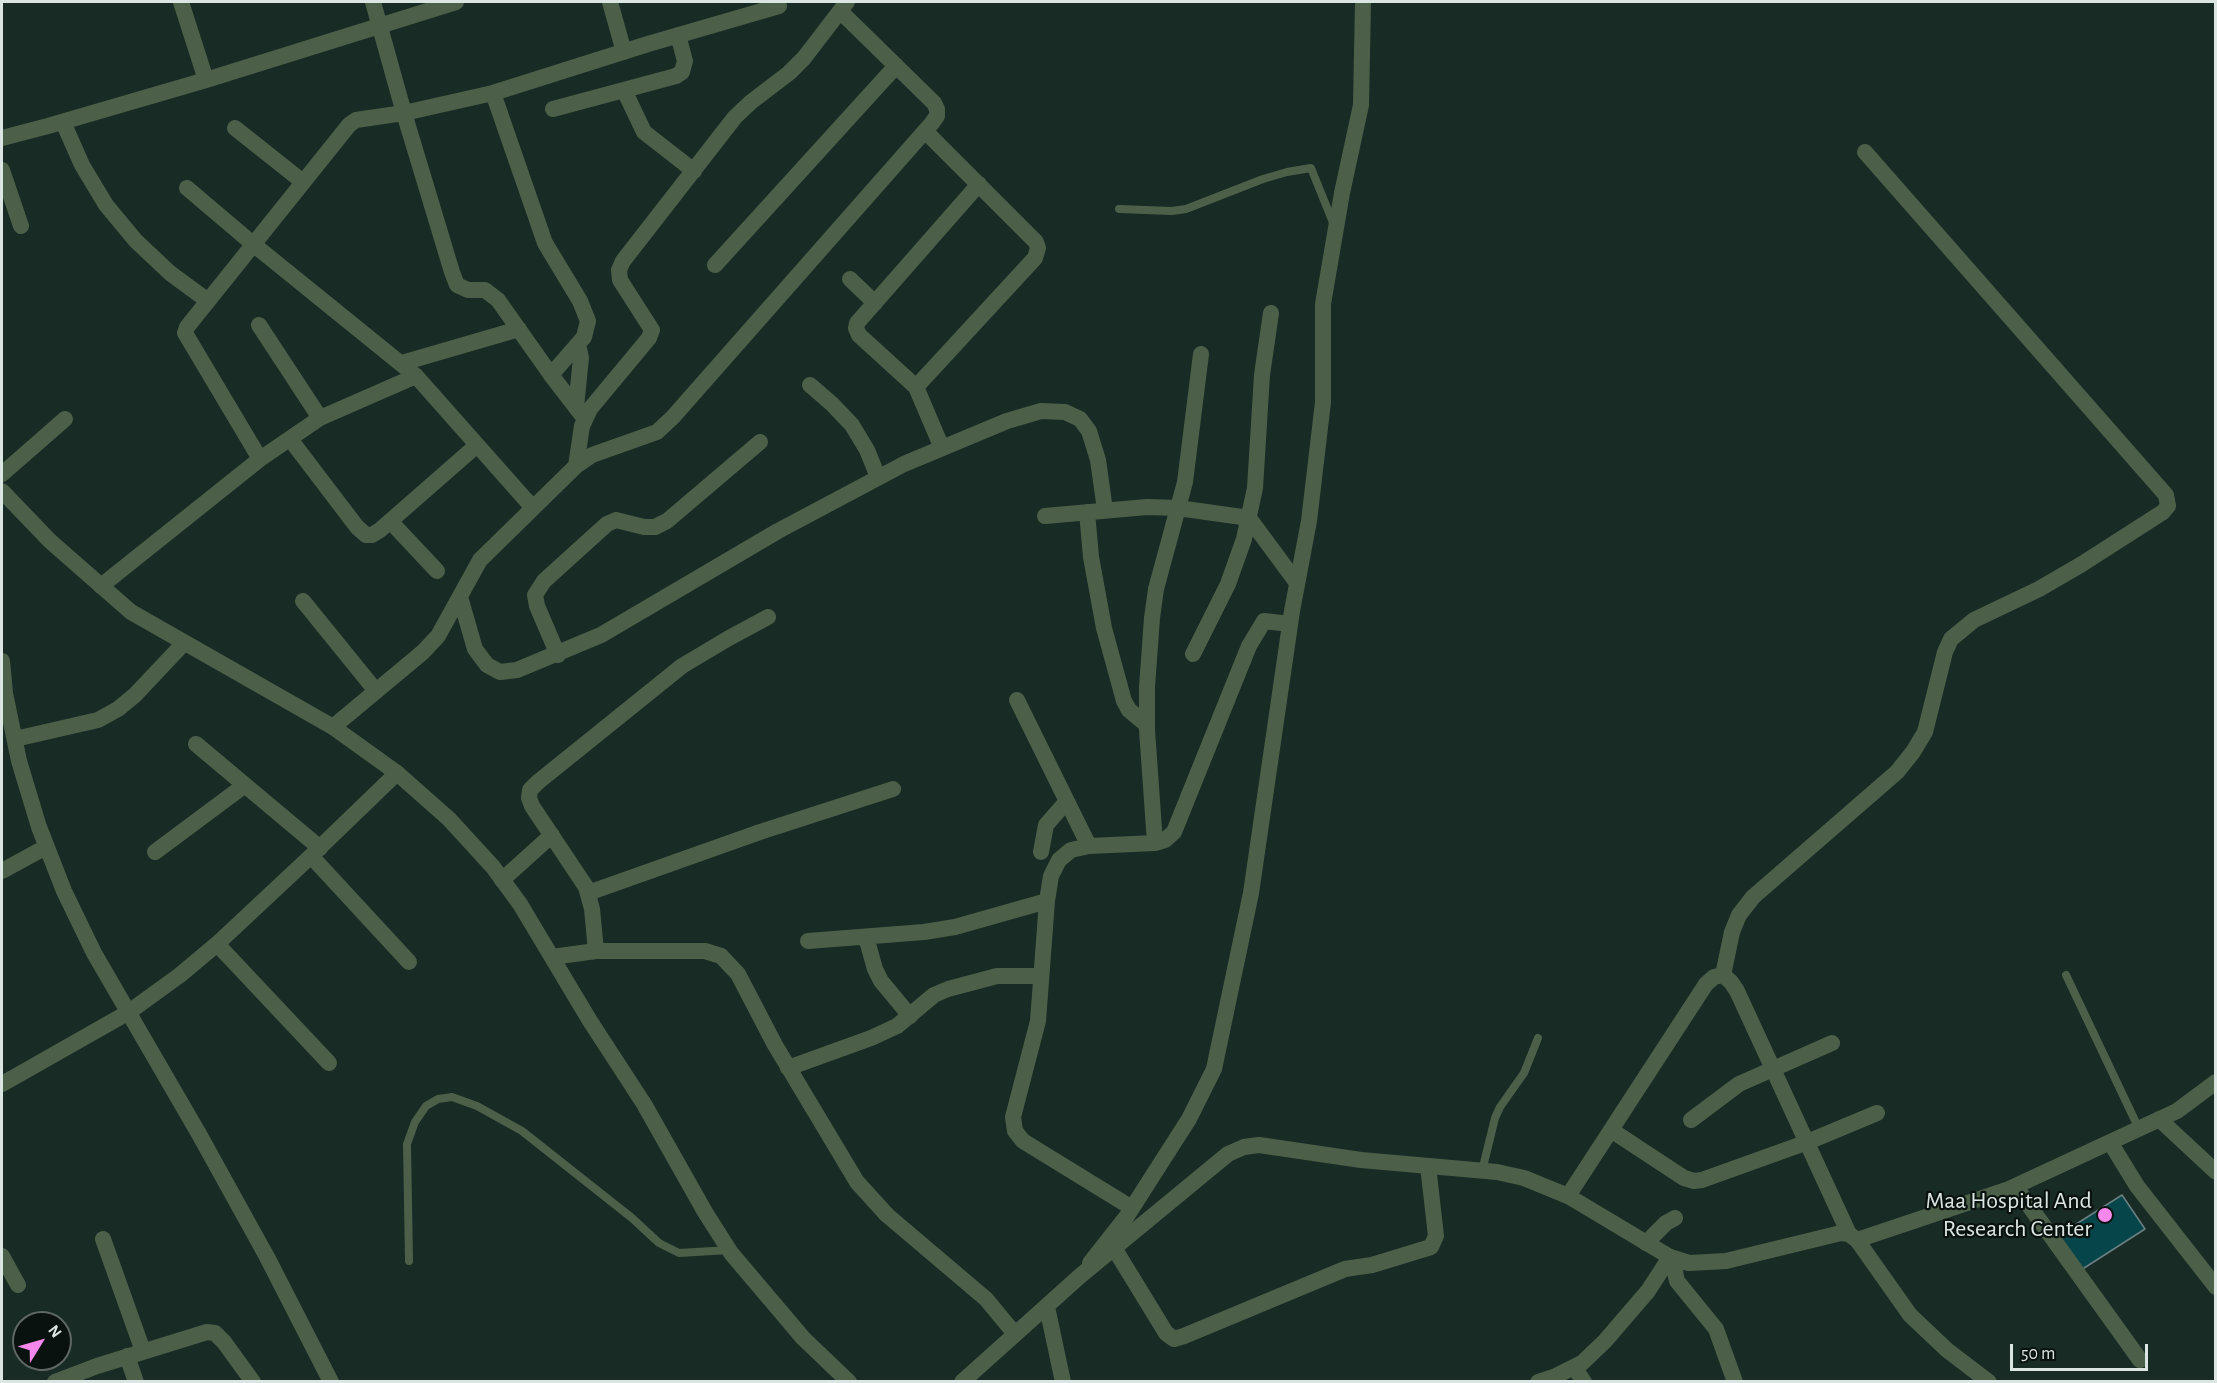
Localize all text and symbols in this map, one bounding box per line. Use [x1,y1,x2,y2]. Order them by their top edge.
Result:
place label: Maa Hospital And Research Center [1925,1187,2092,1243]
marker: Maa Hospital And Research Center [2096,1206,2114,1224]
north arrow [12,1311,72,1371]
text: N [45,1322,65,1341]
scale bar [2013,1332,2151,1370]
text: 50 m [2021,1345,2055,1363]

